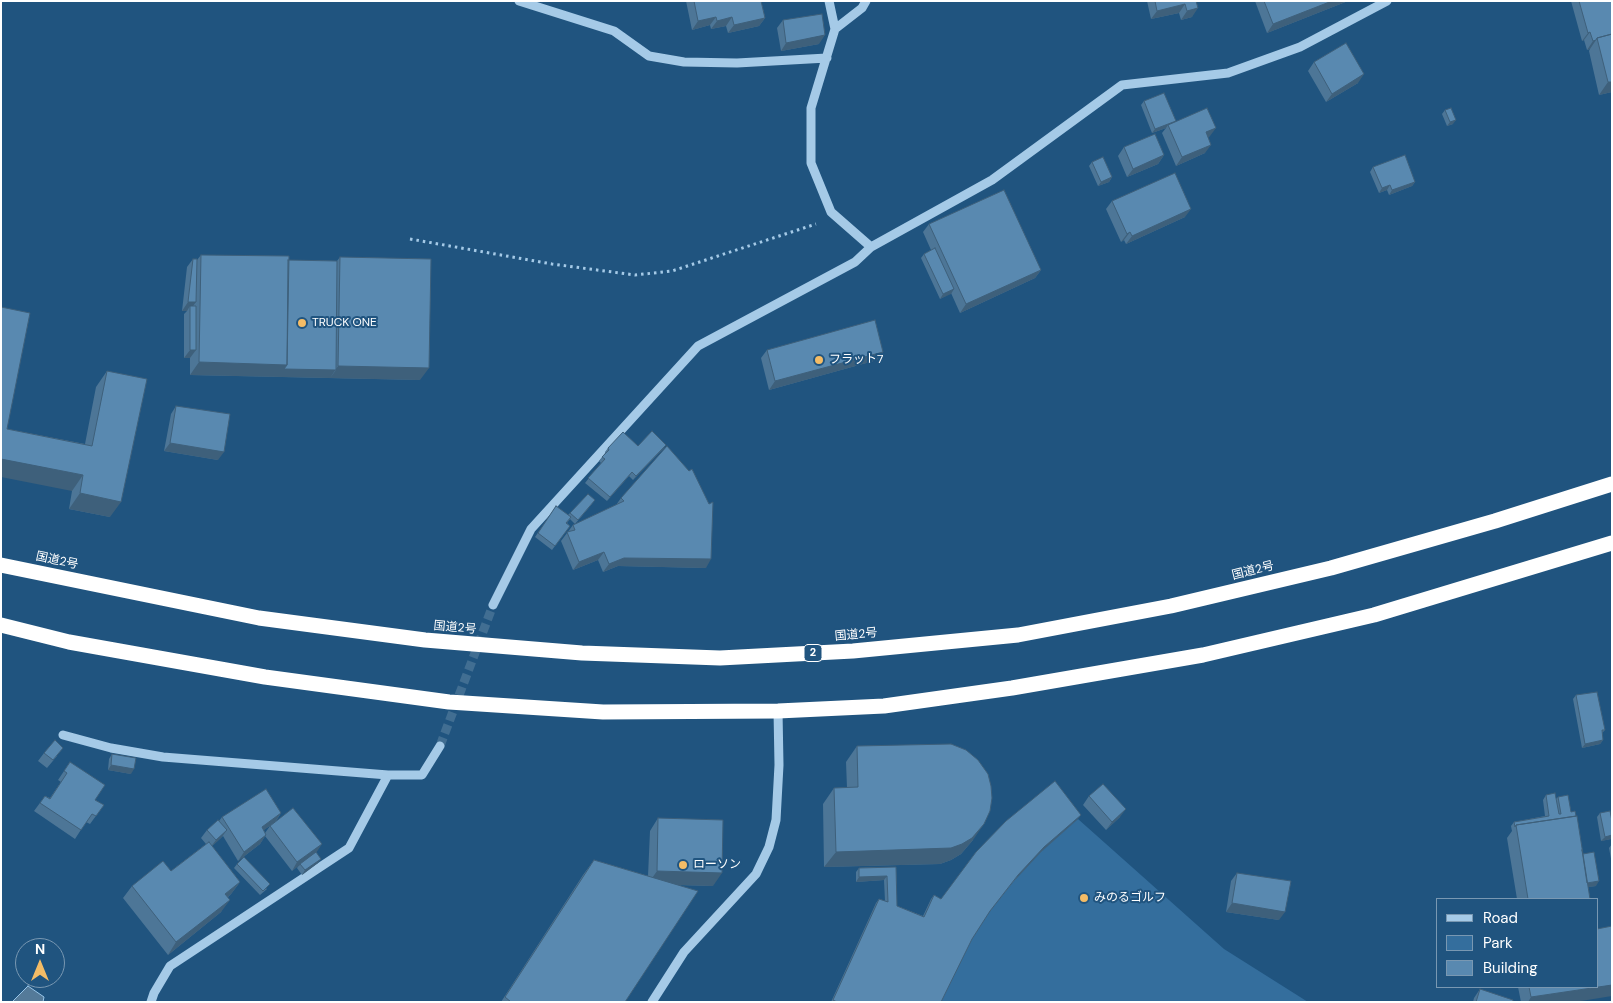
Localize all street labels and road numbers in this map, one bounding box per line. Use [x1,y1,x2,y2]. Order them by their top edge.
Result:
street label: 国道2号 [35,549,79,573]
street label: 国道2号 [1230,559,1276,583]
street label: 国道2号 [433,619,477,637]
street label: 国道2号 [834,626,878,644]
road number: 2 [804,644,822,661]

